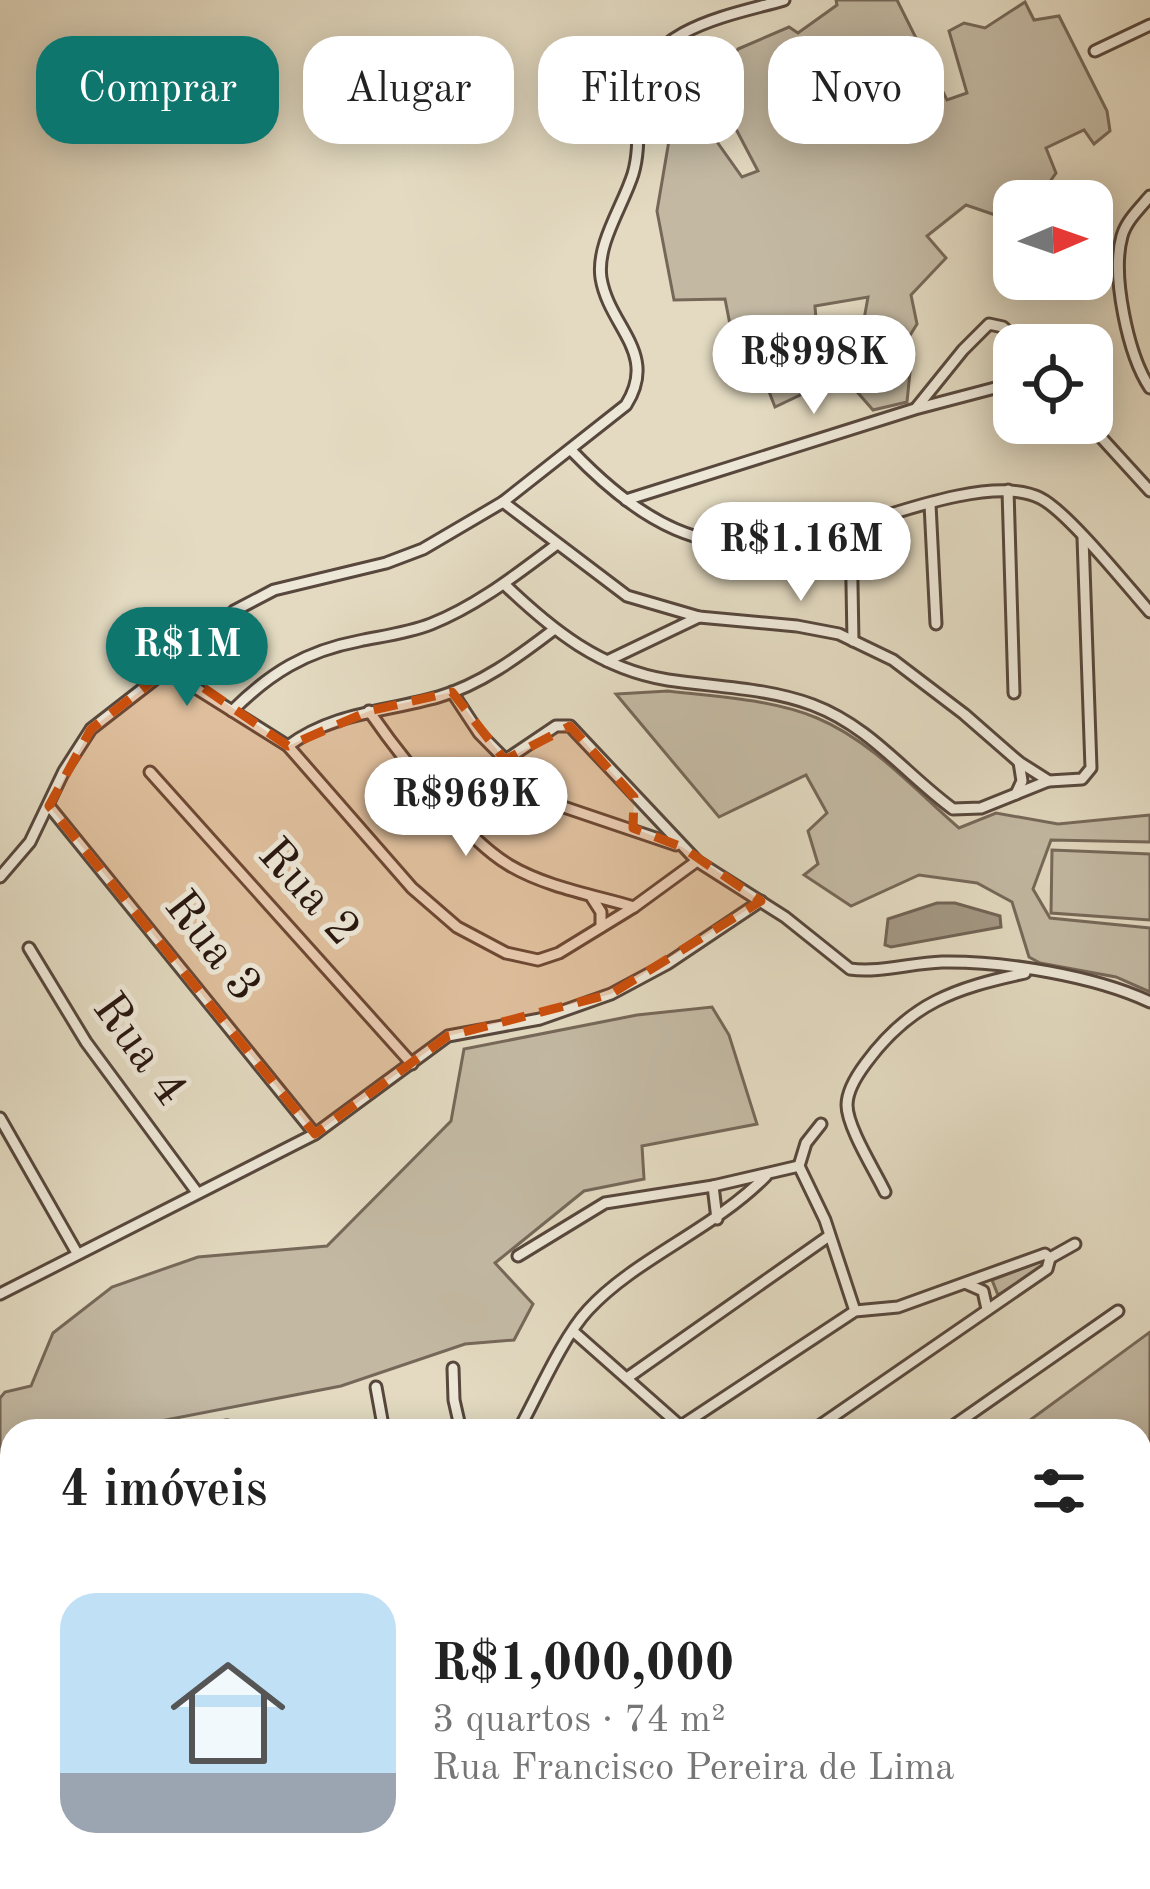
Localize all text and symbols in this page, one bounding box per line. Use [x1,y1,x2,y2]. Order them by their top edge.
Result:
chip: Comprar [36,36,279,144]
chip: Alugar [303,36,514,144]
chip: Filtros [538,36,744,144]
chip: Novo [768,36,944,144]
north arrow [993,180,1113,300]
map controls [993,180,1113,444]
pin: R$998K [716,315,912,417]
button: locate [993,324,1113,444]
text: R$998K [740,334,888,373]
pin: R$1.16M [690,502,912,604]
text: R$1.16M [719,521,883,560]
pin: R$1M [116,607,258,709]
text: R$1M [133,626,241,665]
pin: R$969K [368,757,564,859]
text: R$969K [392,776,540,815]
street label: Rua 2 [248,830,368,956]
street label: Rua 3 [155,883,269,1011]
street label: Rua 4 [83,985,195,1115]
icon: filters [1026,1458,1092,1524]
text: 4 imóveis [60,1466,267,1517]
text: R$1,000,000 [432,1640,734,1691]
icon: home [156,1641,300,1785]
text: 3 quartos · 74 m² [432,1701,726,1740]
text: Rua Francisco Pereira de Lima [432,1749,955,1788]

